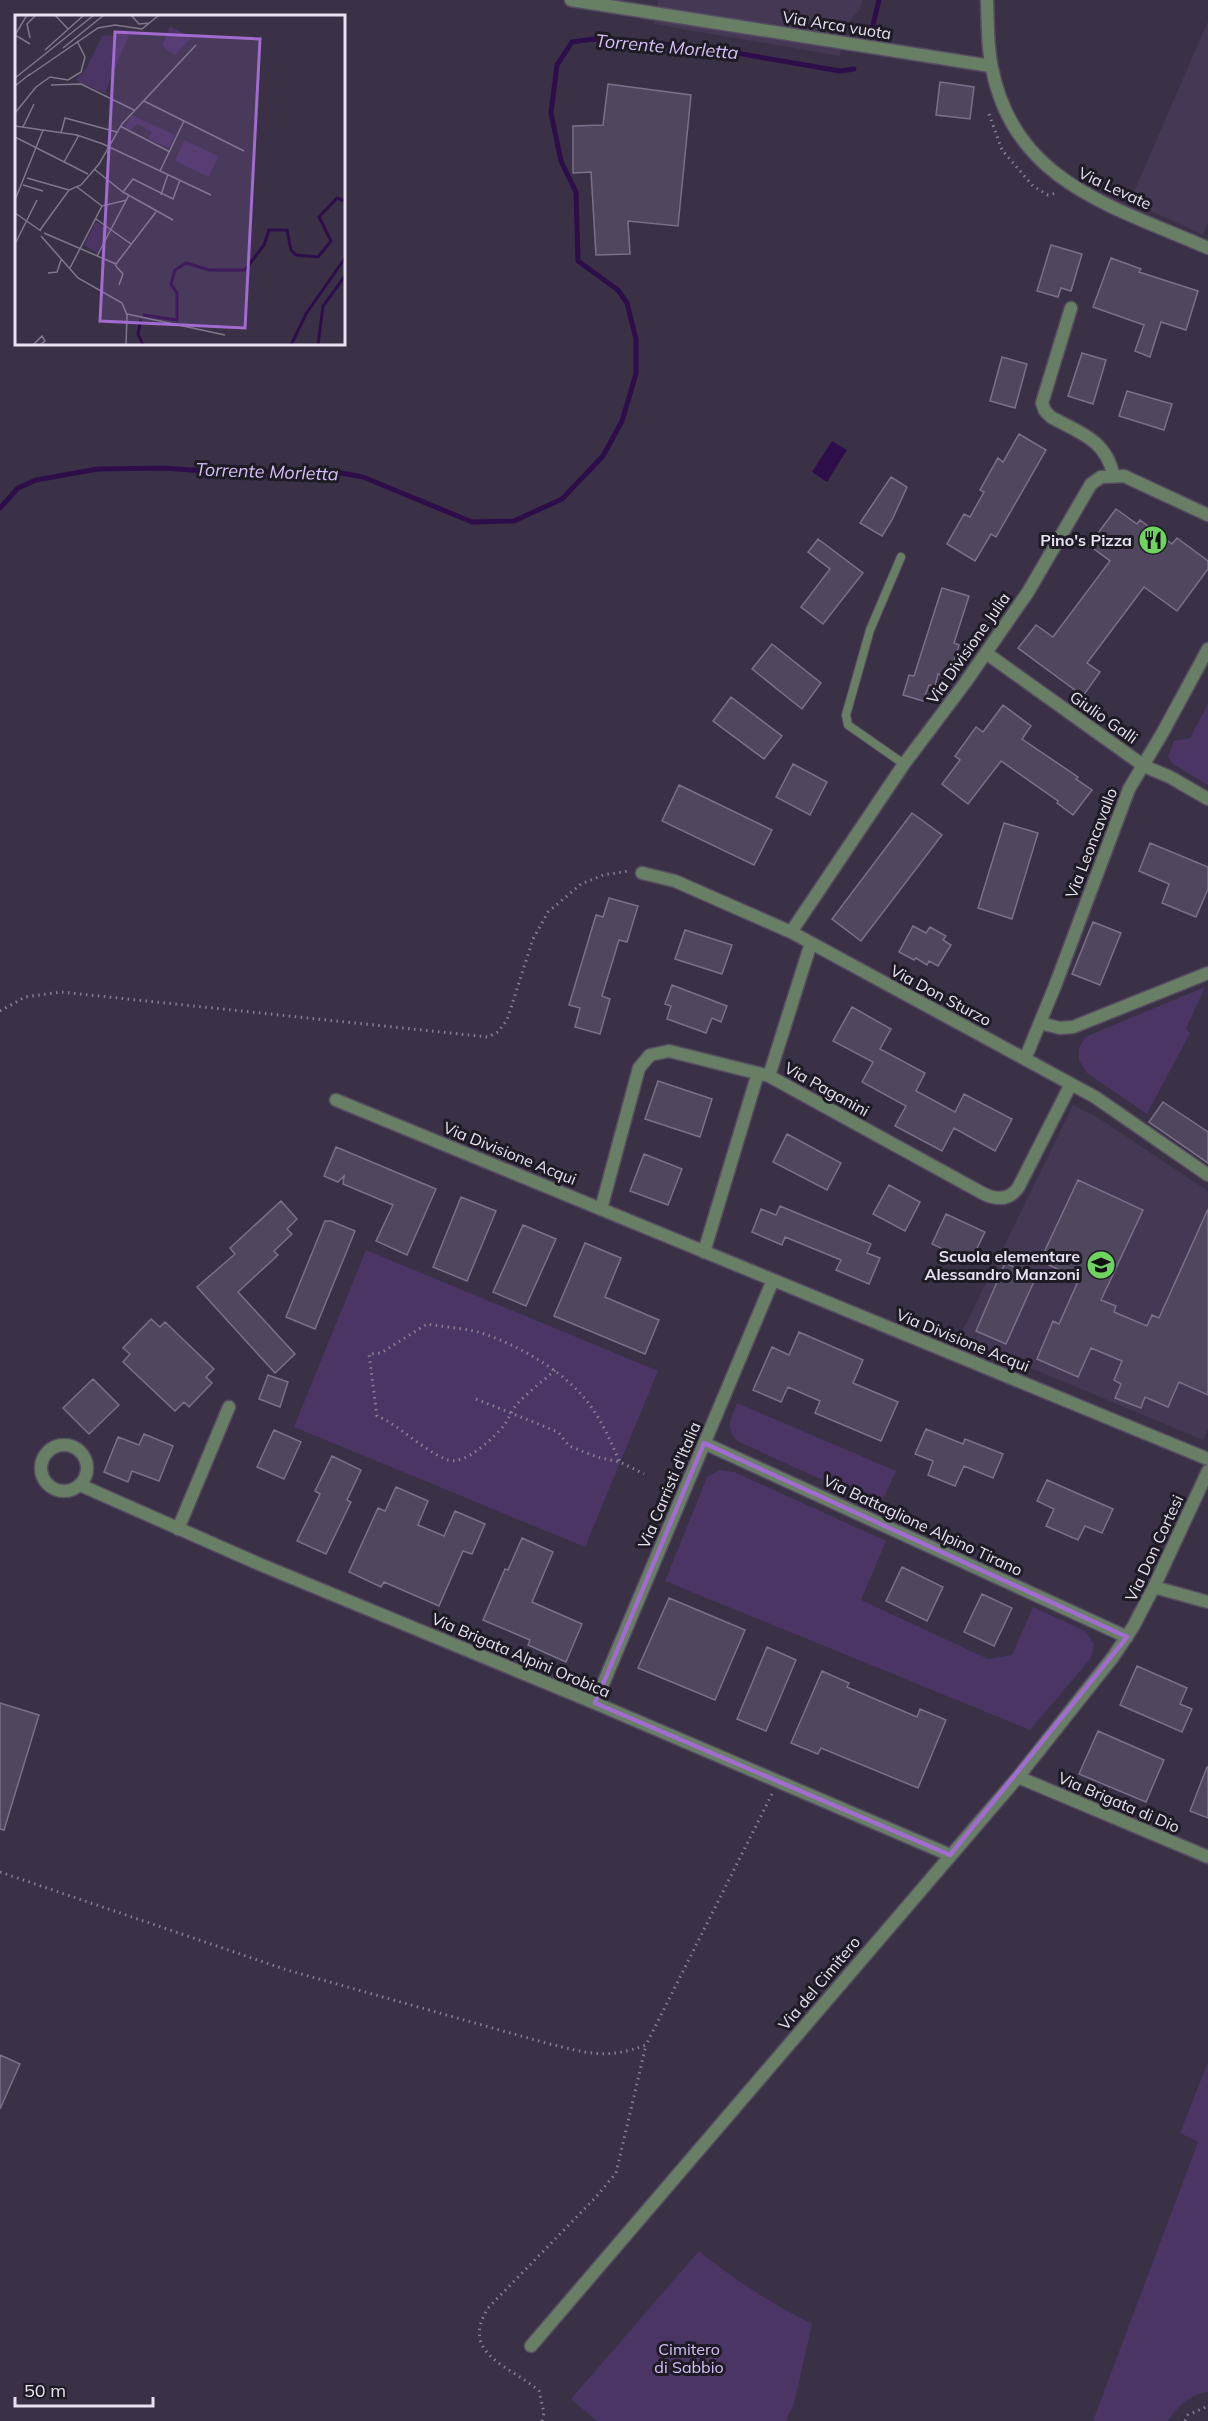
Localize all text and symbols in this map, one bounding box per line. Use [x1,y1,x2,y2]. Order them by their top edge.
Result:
street label: Via Arca vuota [781,7,893,43]
inset map [15,15,345,345]
water label: Torrente Morletta [595,29,740,64]
street label: Via Levate [1075,162,1155,214]
water label: Torrente Morletta [195,458,339,485]
restaurant icon: Pino's Pizza [1137,524,1169,556]
place label: Pino's Pizza [1040,530,1132,550]
street label: Via Divisione Julia [922,588,1014,708]
street label: Giulio Galli [1066,686,1142,748]
street label: Via Leoncavallo [1061,785,1121,901]
street label: Via Don Sturzo [887,960,995,1030]
street label: Via Paganini [781,1057,873,1121]
street label: Via Divisione Acqui [440,1117,580,1189]
place label: Scuola elementare Alessandro Manzoni [924,1246,1080,1284]
school or university icon: Scuola elementare Alessandro Manzoni [1085,1249,1117,1281]
street label: Via Divisione Acqui [893,1304,1033,1376]
street label: Via Carristi d'Italia [633,1419,705,1551]
street label: Via Battaglione Alpino Tirano [820,1470,1026,1580]
street label: Via Don Cortesi [1121,1492,1187,1604]
street label: Via Brigata Alpini Orobica [429,1608,613,1702]
street label: Via Brigata di Dio [1055,1767,1183,1837]
street label: Via del Cimitero [774,1932,864,2034]
park label: Cimitero di Sabbio [654,2339,724,2377]
scale bar [15,2370,153,2408]
text: 50 m [24,2379,66,2402]

